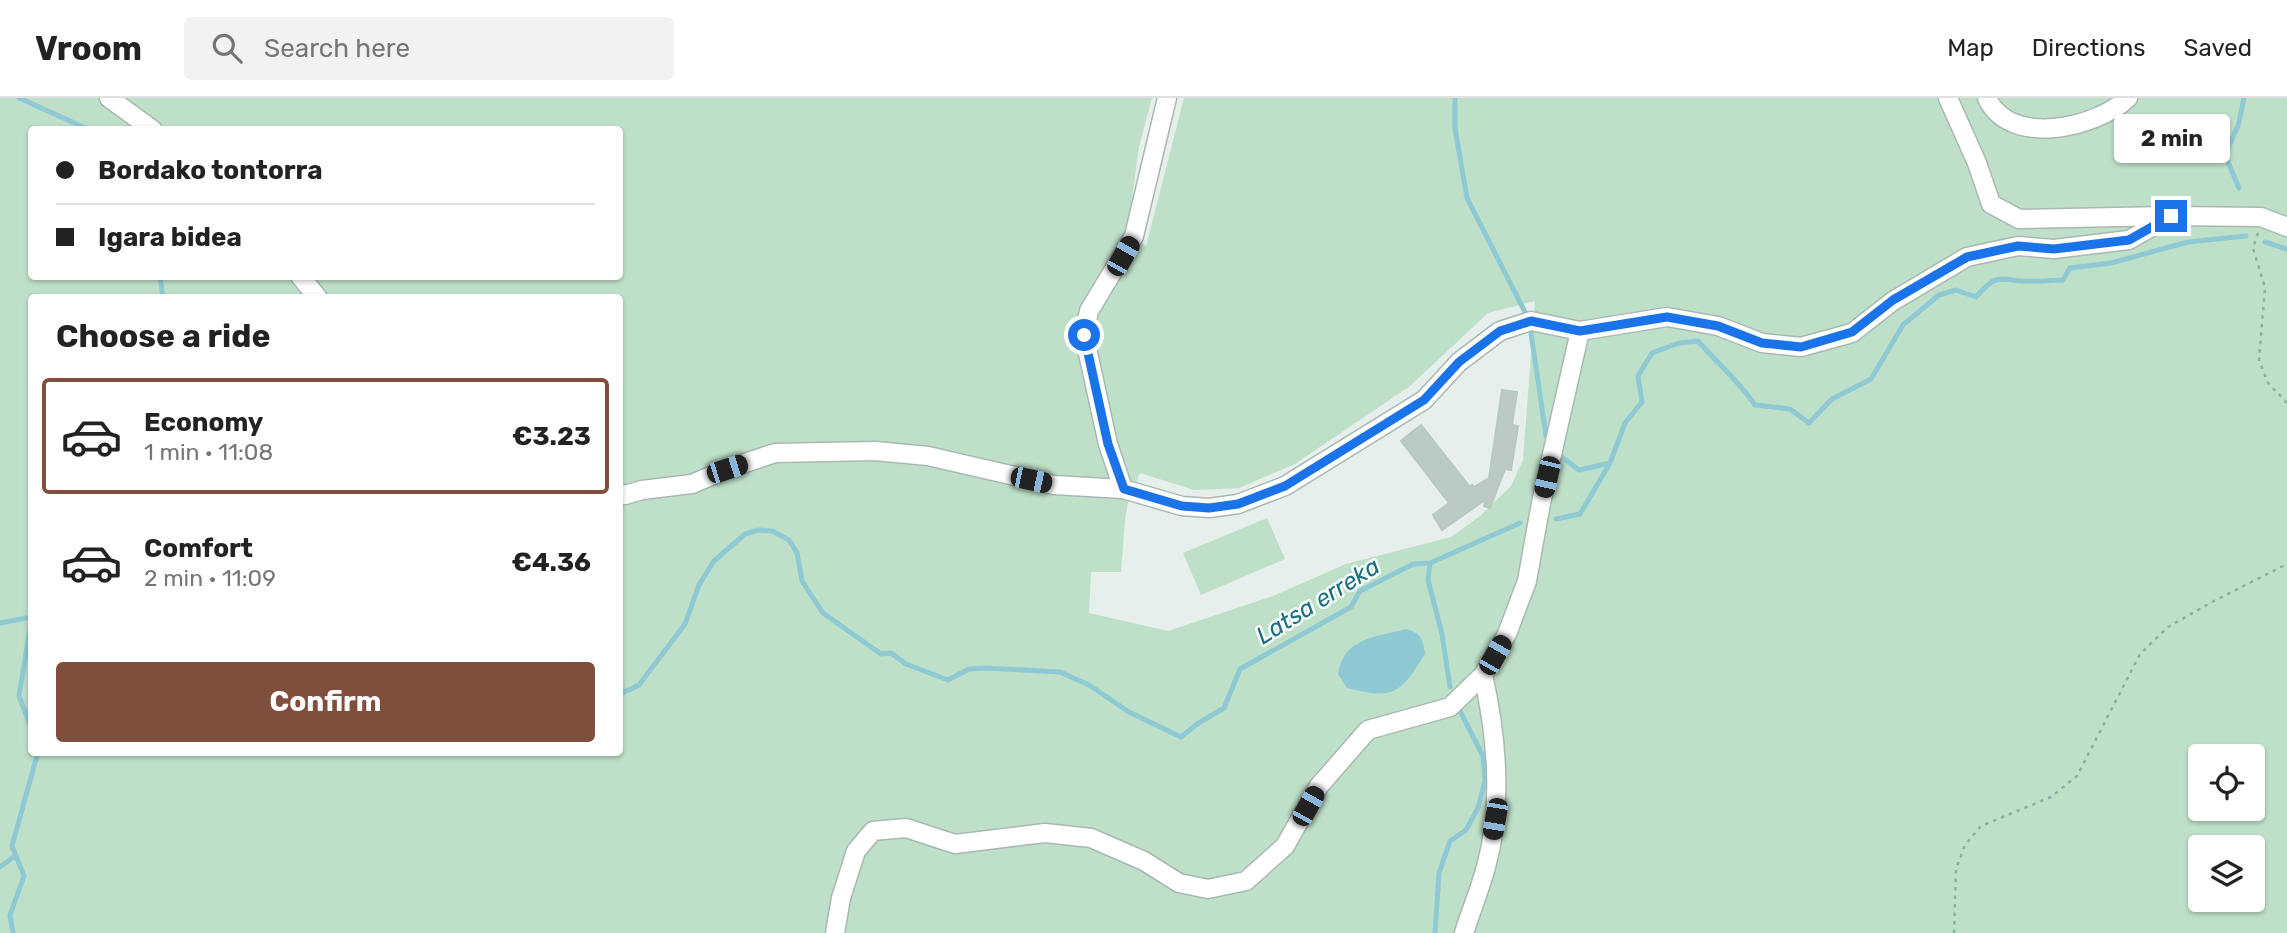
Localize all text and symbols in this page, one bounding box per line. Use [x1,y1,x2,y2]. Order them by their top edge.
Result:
search box [184,17,674,80]
text: Vroom [35,29,142,68]
icon: search [208,29,246,67]
text: Search here [264,33,410,64]
text: Map [1947,34,1994,62]
text: Directions [2032,34,2145,62]
text: Saved [2183,34,2252,62]
callout: 2 min [2113,115,2229,164]
text: 2 min [2141,124,2203,152]
text: Bordako tontorra [98,155,323,186]
route end [2155,200,2187,232]
text: Igara bidea [98,222,242,253]
car [1104,233,1143,279]
text: Choose a ride [56,317,270,355]
route start [1068,319,1100,351]
icon: car [60,405,123,468]
text: Economy [144,407,263,438]
text: €3.23 [512,421,591,452]
text: 1 min · 11:08 [144,438,273,466]
car [704,453,751,485]
car [1533,454,1562,500]
car [1009,465,1054,495]
icon: car [60,531,123,594]
text: Comfort [144,533,253,564]
text: €4.36 [512,547,591,578]
water label: Latsa erreka [1251,552,1385,650]
text: 2 min · 11:09 [144,564,276,592]
car [1476,632,1515,678]
button: Confirm [56,662,595,742]
map controls [2188,744,2265,912]
button: locate [2188,744,2265,821]
car [1289,783,1328,829]
car [1482,796,1509,842]
button: layers [2188,835,2265,912]

